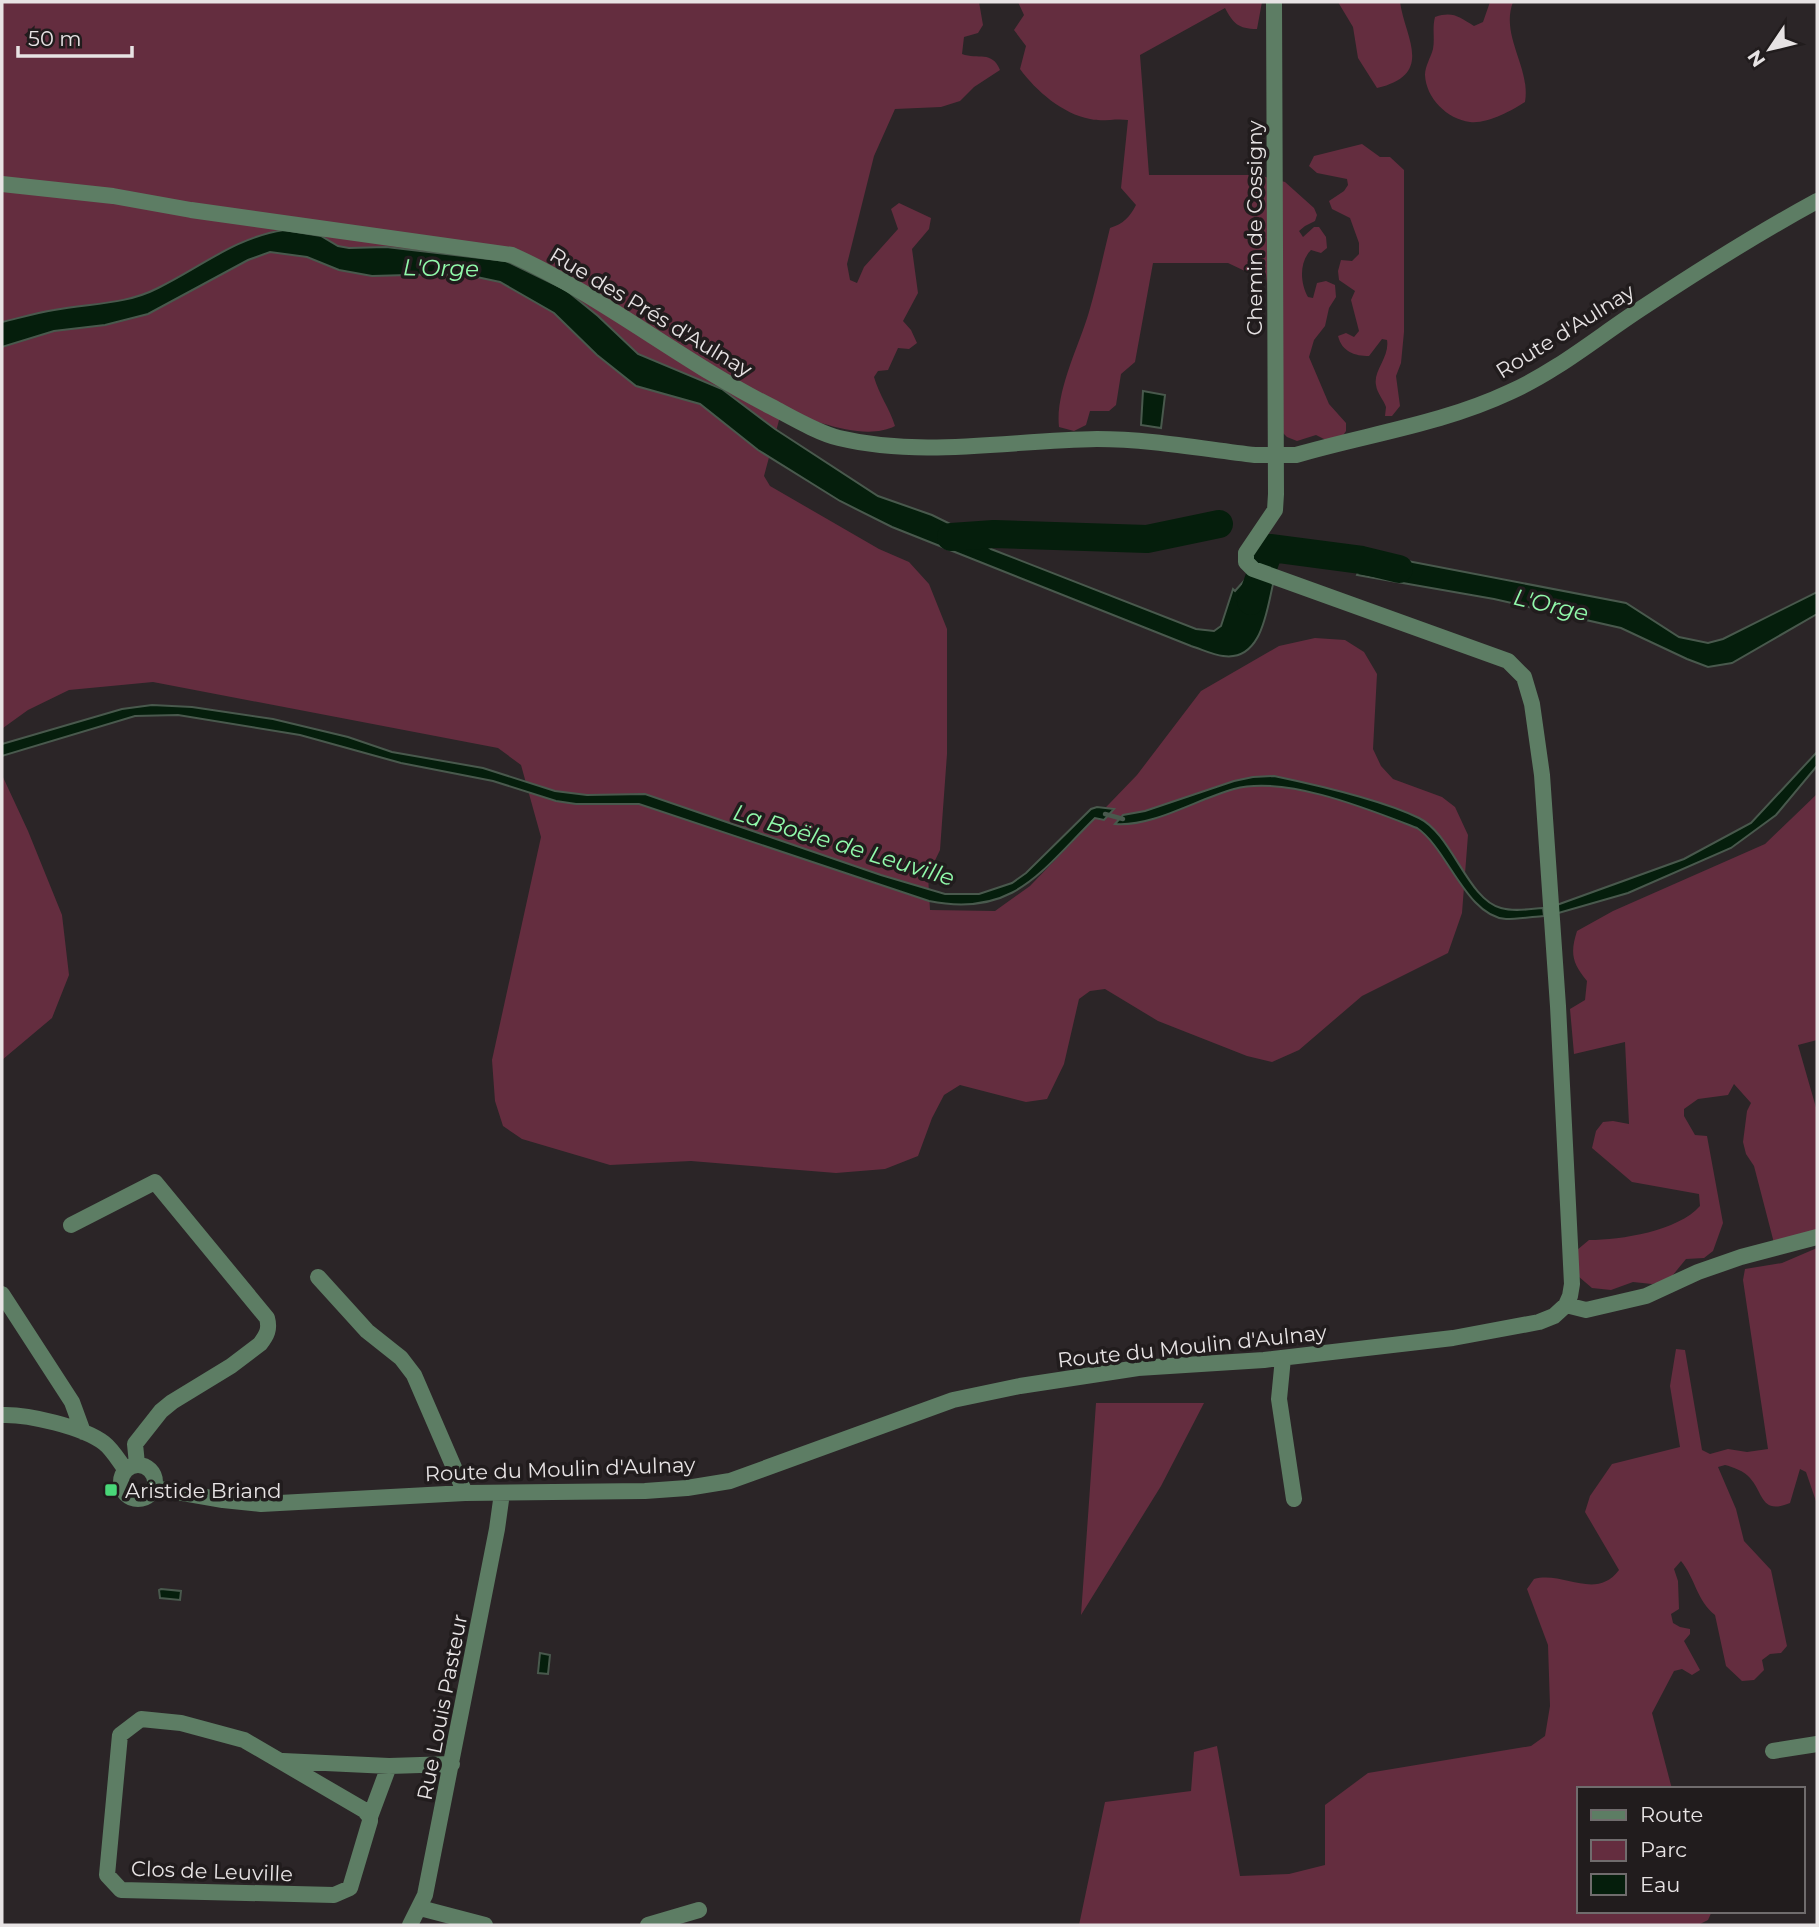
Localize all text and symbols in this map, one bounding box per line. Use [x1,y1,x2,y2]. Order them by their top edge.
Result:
scale bar [18,14,131,58]
north arrow [1735,14,1805,84]
text: 50 m [28,26,82,51]
text: N [1743,46,1770,71]
street label: Chemin de Cossigny [1242,120,1267,336]
street label: Rue des Prés d'Aulnay [546,242,757,383]
water label: L'Orge [403,253,479,283]
street label: Route d'Aulnay [1491,278,1639,384]
water label: L'Orge [1511,583,1591,627]
water label: La Boële de Leuville [730,798,958,892]
street label: Route du Moulin d'Aulnay [1056,1319,1329,1373]
street label: Route du Moulin d'Aulnay [424,1452,696,1486]
place label: Aristide Briand [125,1478,281,1503]
marker: Aristide Briand [103,1482,119,1498]
street label: Rue Louis Pasteur [412,1612,472,1802]
legend [1577,1787,1805,1913]
text: Route [1640,1802,1703,1827]
text: Parc [1640,1837,1687,1862]
street label: Clos de Leuville [131,1856,293,1886]
text: Eau [1640,1872,1680,1897]

